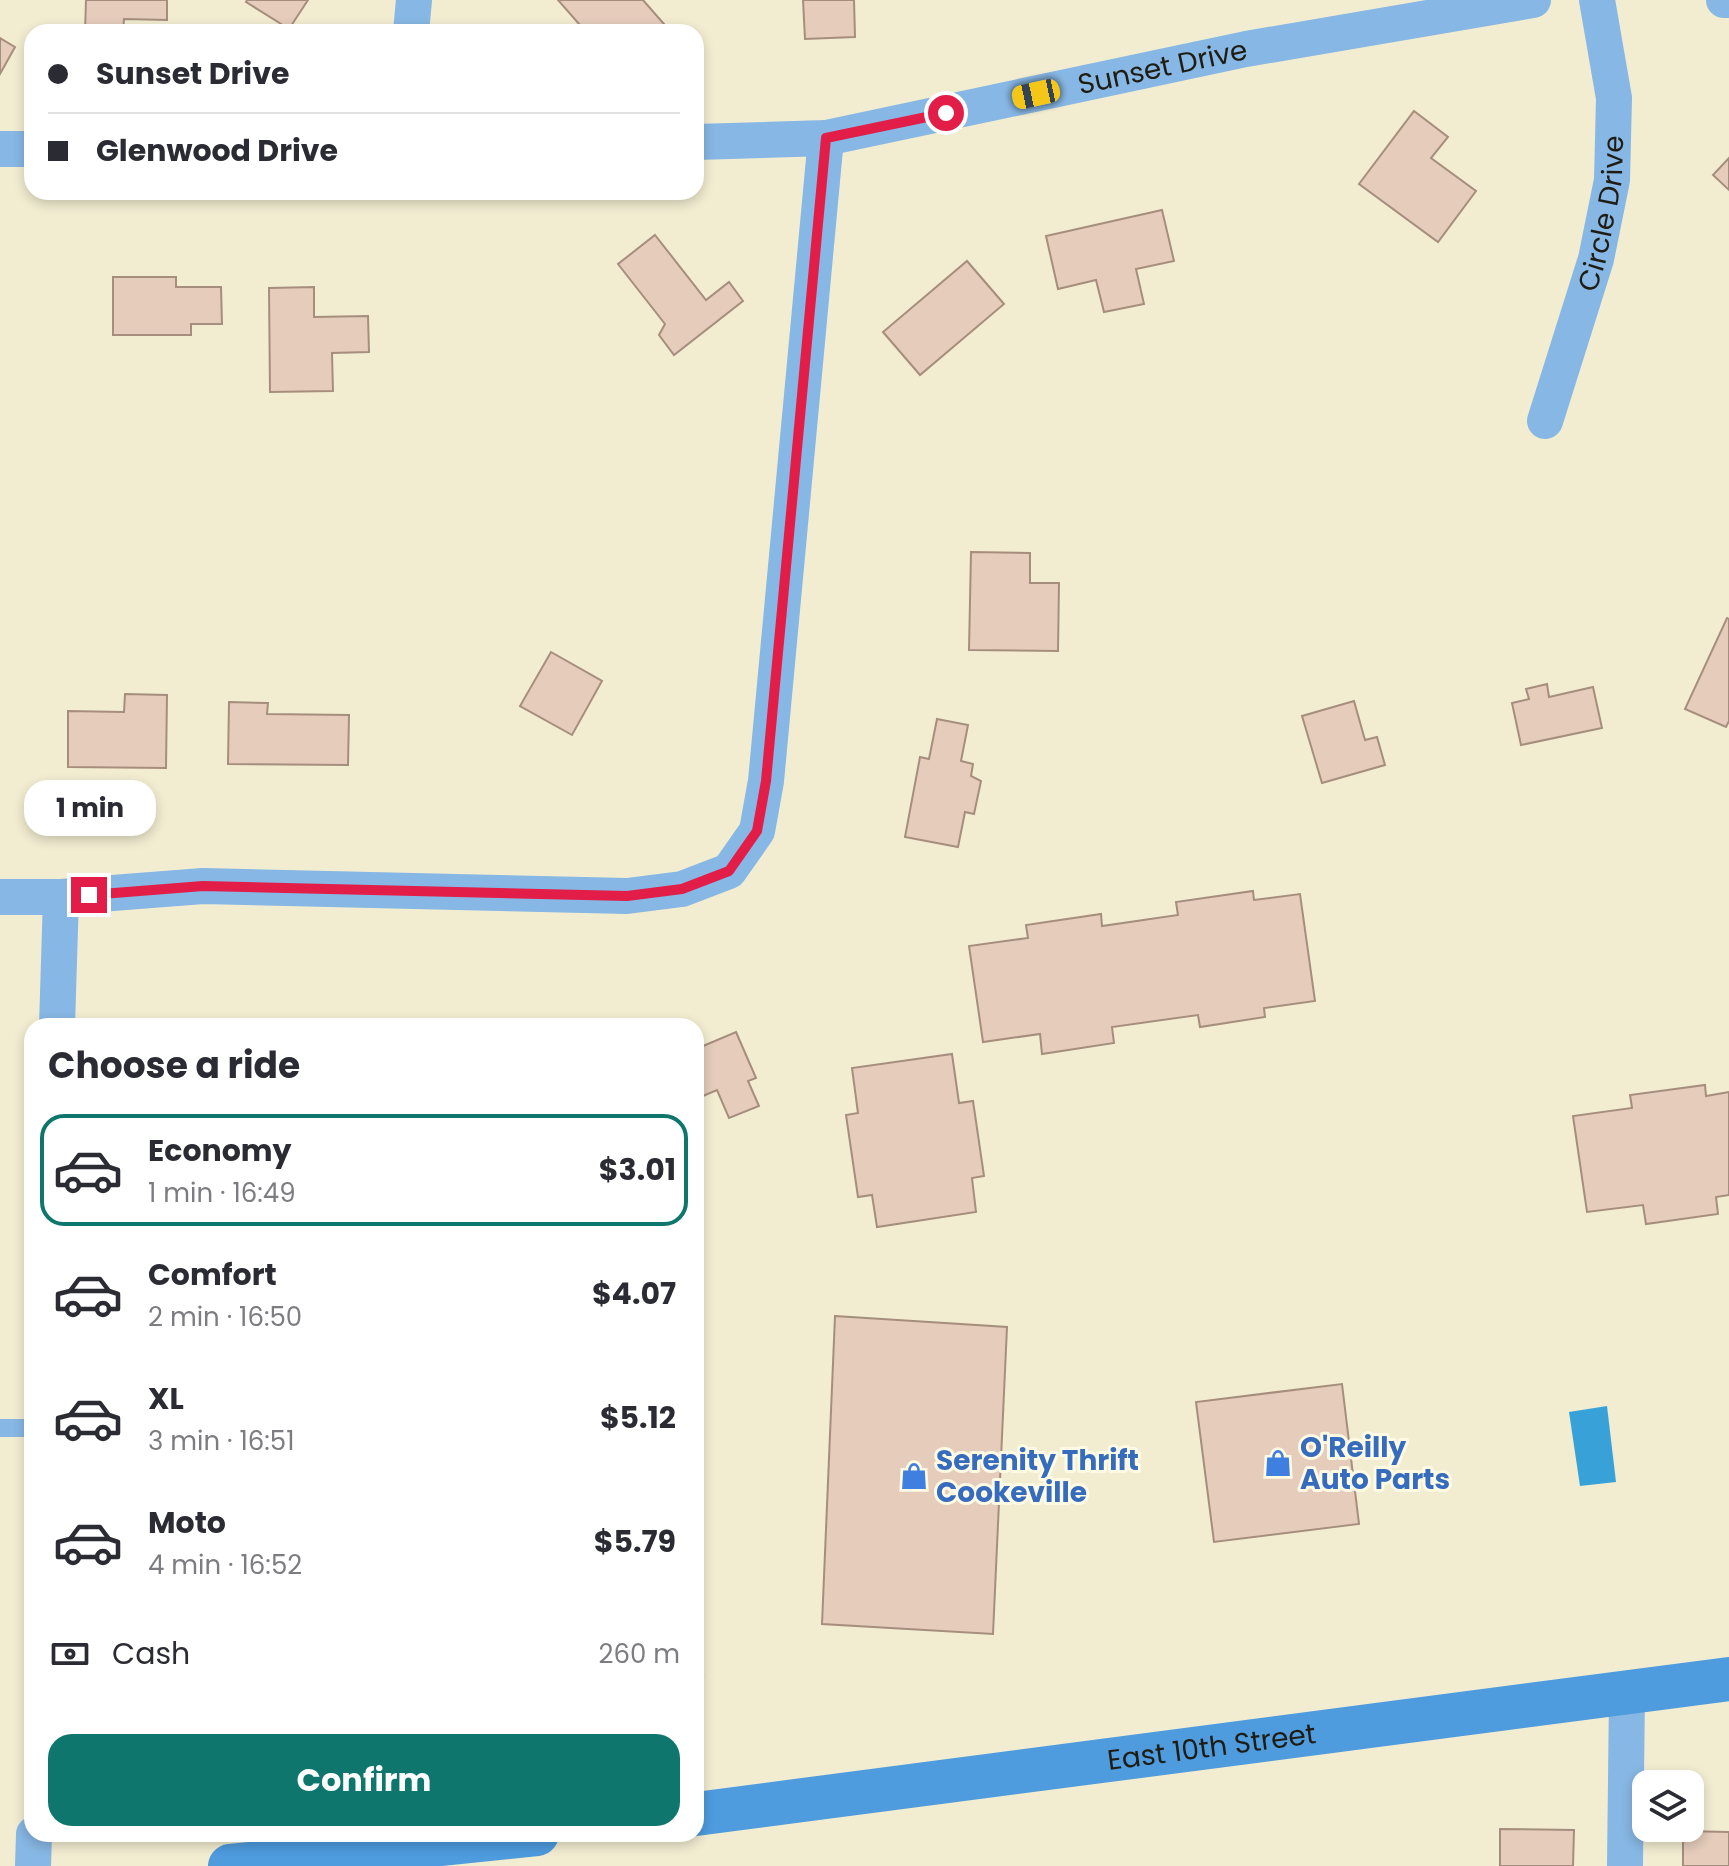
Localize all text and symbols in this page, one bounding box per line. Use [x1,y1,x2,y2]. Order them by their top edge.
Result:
street label: Sunset Drive [1074,30,1251,104]
text: Sunset Drive [96,52,289,95]
car [1010,77,1062,111]
route start [928,95,964,131]
text: Glenwood Drive [96,129,338,172]
street label: Circle Drive [1568,135,1633,296]
callout: 1 min [23,779,155,835]
text: 1 min [56,790,124,826]
route end [71,877,107,913]
text: Choose a ride [48,1040,300,1091]
text: Economy [148,1129,292,1172]
icon: car [52,1134,124,1206]
text: $3.01 [599,1148,676,1191]
text: 1 min · 16:49 [148,1175,296,1211]
text: Comfort [148,1253,277,1296]
icon: car [52,1258,124,1330]
text: $4.07 [592,1272,676,1315]
text: 2 min · 16:50 [148,1299,302,1335]
text: XL [148,1377,184,1420]
icon: car [52,1382,124,1454]
text: $5.12 [600,1396,676,1439]
text: 3 min · 16:51 [148,1423,294,1459]
place label: O'Reilly Auto Parts [1300,1428,1450,1499]
place label: Serenity Thrift Cookeville [936,1441,1139,1512]
shop icon: O'Reilly Auto Parts [1263,1448,1293,1478]
shop icon: Serenity Thrift Cookeville [899,1461,929,1491]
text: Moto [148,1501,226,1544]
icon: car [52,1506,124,1578]
text: $5.79 [594,1520,676,1563]
text: 4 min · 16:52 [148,1547,302,1583]
icon: cash [48,1632,92,1676]
text: Cash [112,1632,190,1675]
text: 260 m [598,1636,680,1672]
street label: East 10th Street [1105,1714,1318,1780]
button: Confirm [48,1734,680,1826]
map controls [1632,1770,1704,1842]
button: layers [1632,1770,1704,1842]

